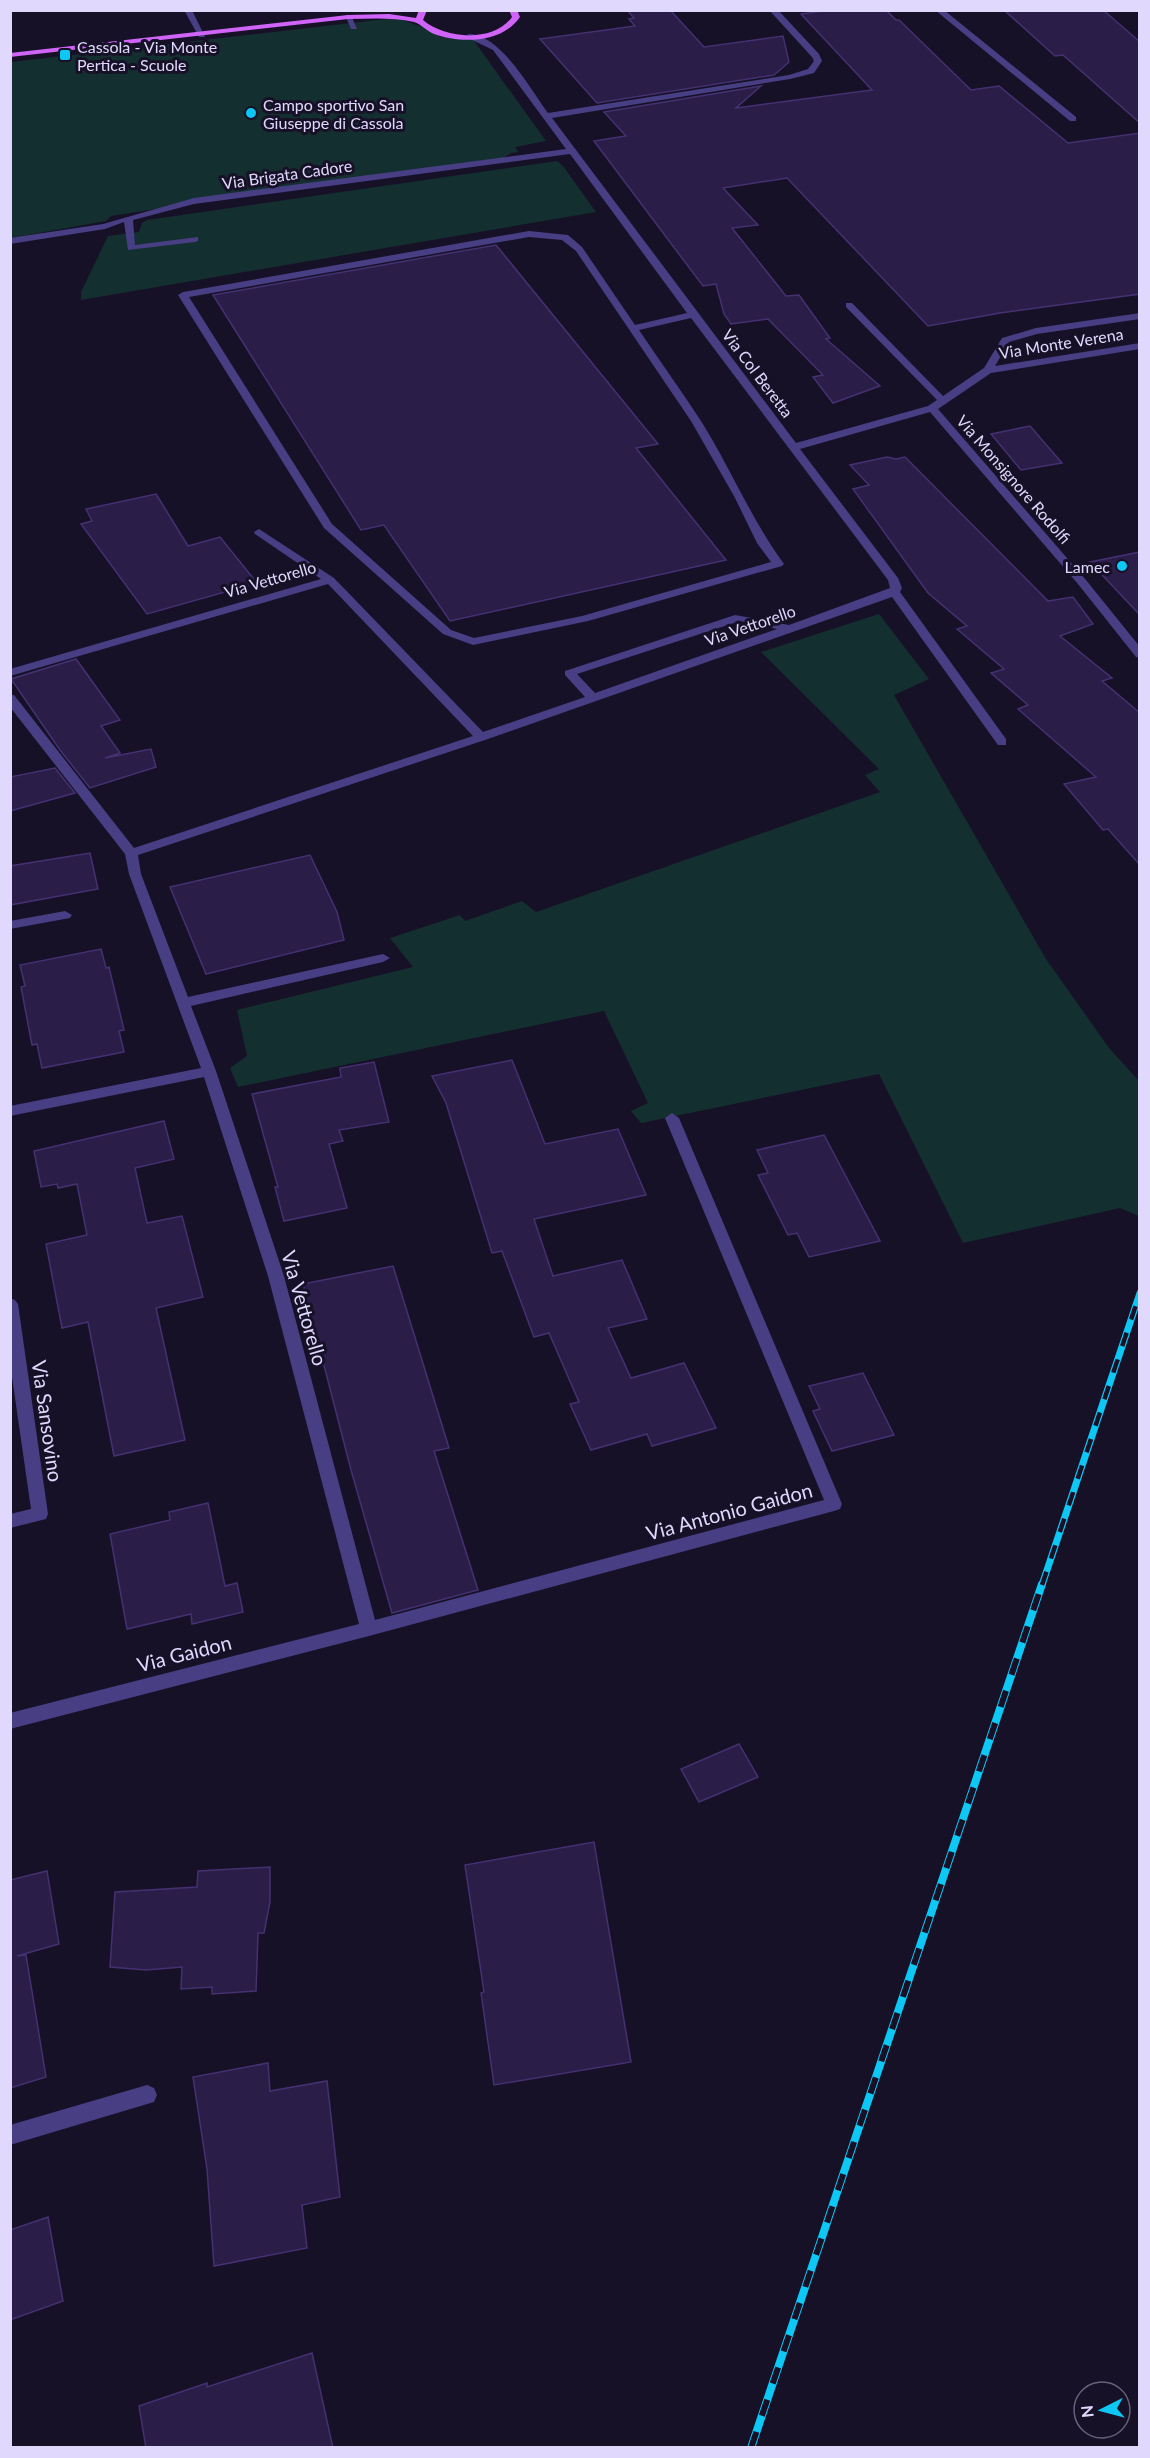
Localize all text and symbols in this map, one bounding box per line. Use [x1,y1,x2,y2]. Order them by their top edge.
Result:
place label: Cassola - Via Monte Pertica - Scuole [77,37,217,74]
marker: Cassola - Via Monte Pertica - Scuole [58,48,72,62]
place label: Campo sportivo San Giuseppe di Cassola [263,95,404,132]
marker: Campo sportivo San Giuseppe di Cassola [244,106,258,120]
street label: Via Brigata Cadore [221,155,353,193]
street label: Via Monte Verena [997,324,1125,362]
street label: Via Col Beretta [719,325,797,421]
street label: Via Monsignore Rodolfi [953,411,1075,547]
street label: Via Vettorello [222,557,318,601]
place label: Lamec [1065,557,1110,576]
marker: Lamec [1115,559,1129,573]
street label: Via Vettorello [702,601,798,649]
street label: Via Vettorello [277,1248,333,1368]
street label: Via Sansovino [28,1359,68,1483]
street label: Via Antonio Gaidon [643,1477,815,1545]
street label: Via Gaidon [134,1630,234,1676]
north arrow [1072,2380,1132,2440]
text: N [1076,2404,1097,2419]

